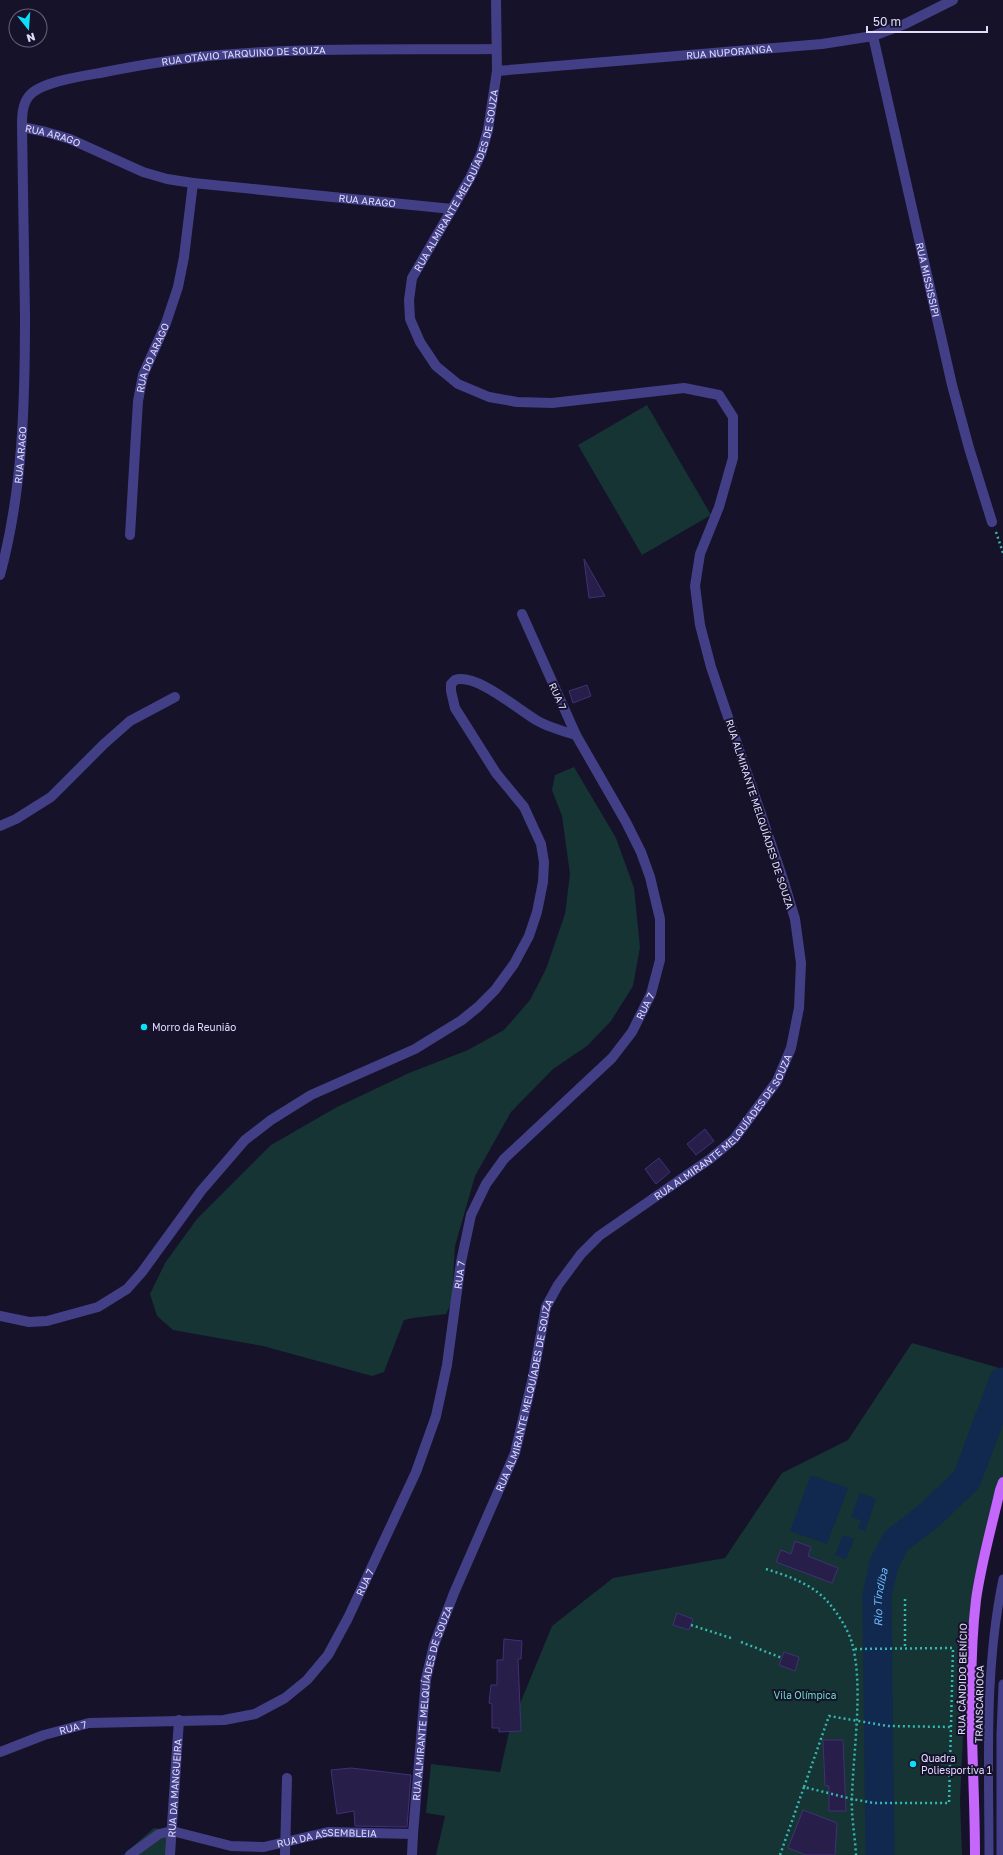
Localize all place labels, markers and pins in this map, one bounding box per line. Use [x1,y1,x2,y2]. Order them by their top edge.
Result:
place label: Morro da Reunião [152,1021,236,1033]
marker: Morro da Reunião [139,1022,149,1032]
place label: Quadra Poliesportiva 1 [921,1752,992,1776]
marker: Quadra Poliesportiva 1 [908,1759,918,1769]

